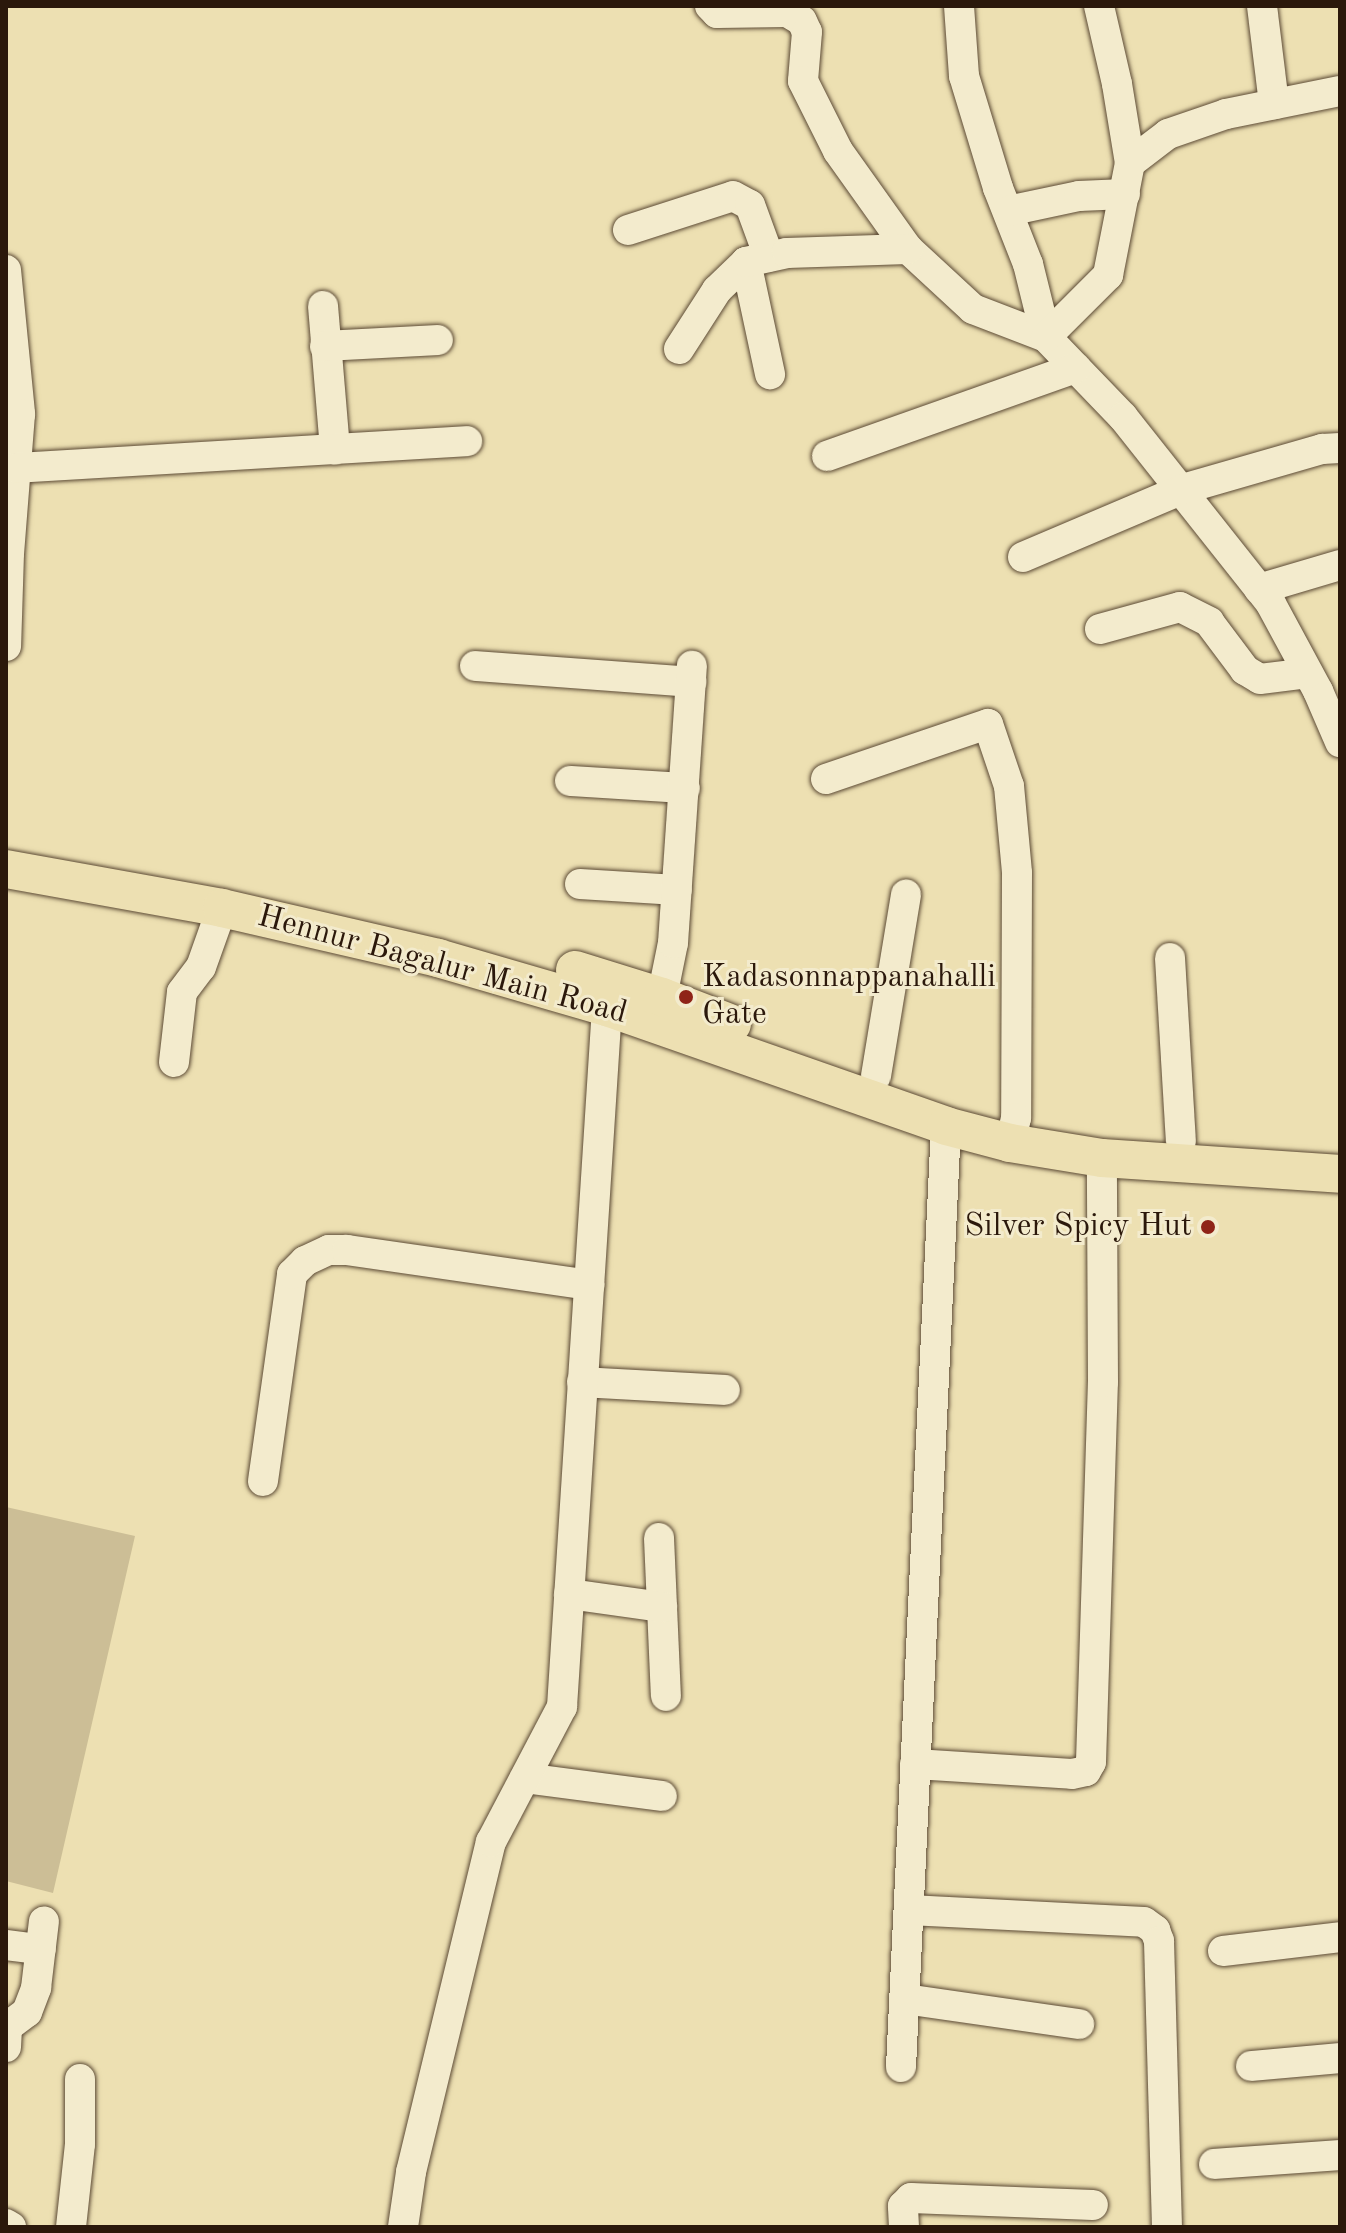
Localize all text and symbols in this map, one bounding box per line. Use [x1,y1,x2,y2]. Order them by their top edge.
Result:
street label: Hennur Bagalur Main Road [253,898,631,1034]
place label: Kadasonnappanahalli Gate [702,960,996,1035]
marker: Kadasonnappanahalli Gate [677,988,695,1006]
place label: Silver Spicy Hut [964,1208,1192,1246]
marker: Silver Spicy Hut [1199,1218,1217,1236]

